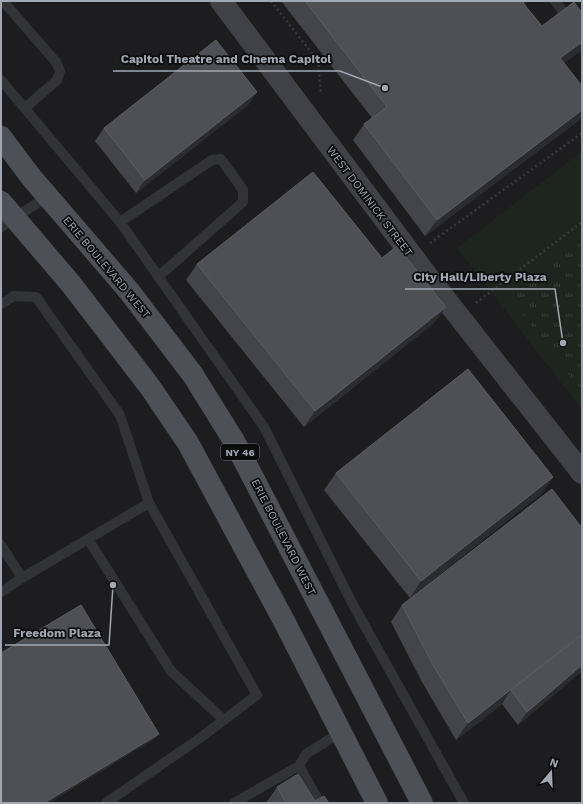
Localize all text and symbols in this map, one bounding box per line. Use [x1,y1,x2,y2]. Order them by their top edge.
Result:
callout: Capitol Theatre and Cinema Capitol [113,47,340,71]
text: Capitol Theatre and Cinema Capitol [121,52,331,66]
street label: WEST DOMINICK STREET [324,144,415,259]
street label: ERIE BOULEVARD WEST [60,214,153,321]
callout: City Hall/Liberty Plaza [405,265,555,289]
text: City Hall/Liberty Plaza [413,270,547,284]
road number: NY 46 [221,444,259,460]
street label: ERIE BOULEVARD WEST [249,477,319,598]
callout: Freedom Plaza [5,621,109,645]
text: Freedom Plaza [13,626,101,640]
north arrow [531,752,571,792]
text: N [548,756,560,770]

